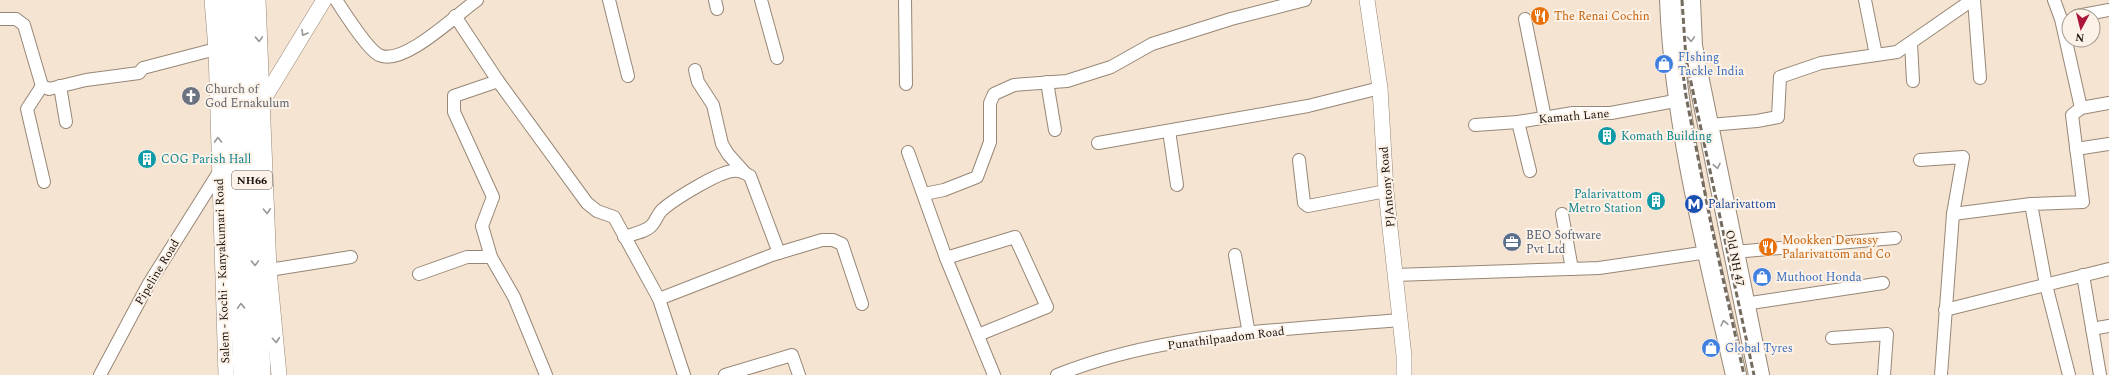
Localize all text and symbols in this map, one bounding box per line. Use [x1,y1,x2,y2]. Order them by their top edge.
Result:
restaurant icon: The Renai Cochin [1529,5,1551,27]
place label: The Renai Cochin [1554,7,1650,26]
north arrow [2061,8,2101,48]
text: N [2074,28,2085,46]
one-way arrow [301,29,309,36]
one-way arrow [255,36,264,42]
one-way arrow [1687,36,1696,42]
place label: FIshing Tackle India [1678,48,1744,81]
shop icon: FIshing Tackle India [1653,53,1675,75]
place label: Church of God Ernakulum [205,80,290,113]
church icon: Church of God Ernakulum [180,85,202,107]
street label: Kamath Lane [1538,104,1610,129]
building icon: Komath Building [1596,125,1618,147]
place label: Komath Building [1621,127,1712,146]
one-way arrow [214,137,222,143]
street label: PJAntony Road [1374,145,1401,228]
building icon: COG Parish Hall [136,148,158,170]
place label: COG Parish Hall [161,150,251,169]
one-way arrow [1712,163,1721,169]
road number: NH66 [232,171,272,189]
street label: Salem - Kochi - Kanyakumari Road [210,178,235,364]
place label: Palarivattom Metro Station [1568,185,1642,218]
building icon: Palarivattom Metro Station [1645,190,1667,212]
metro station icon: Palarivattom [1683,193,1705,215]
place label: Palarivattom [1708,195,1776,214]
one-way arrow [262,208,271,214]
place label: BEO Software Pvt Ltd [1526,226,1602,259]
street label: Old NH 47 [1720,228,1749,288]
office icon: BEO Software Pvt Ltd [1501,231,1523,253]
place label: Mookken Devassy Palarivattom and Co [1782,231,1891,264]
street label: Pipeline Road [130,235,185,309]
restaurant icon: Mookken Devassy Palarivattom and Co [1757,236,1779,258]
one-way arrow [251,260,259,266]
shop icon: Muthoot Honda [1751,266,1773,288]
place label: Muthoot Honda [1776,268,1862,287]
one-way arrow [237,303,246,309]
one-way arrow [1720,320,1729,327]
street label: Punathilpaadom Road [1166,322,1286,355]
one-way arrow [271,337,280,343]
shop icon: Global Tyres [1700,337,1722,359]
place label: Global Tyres [1725,339,1793,358]

